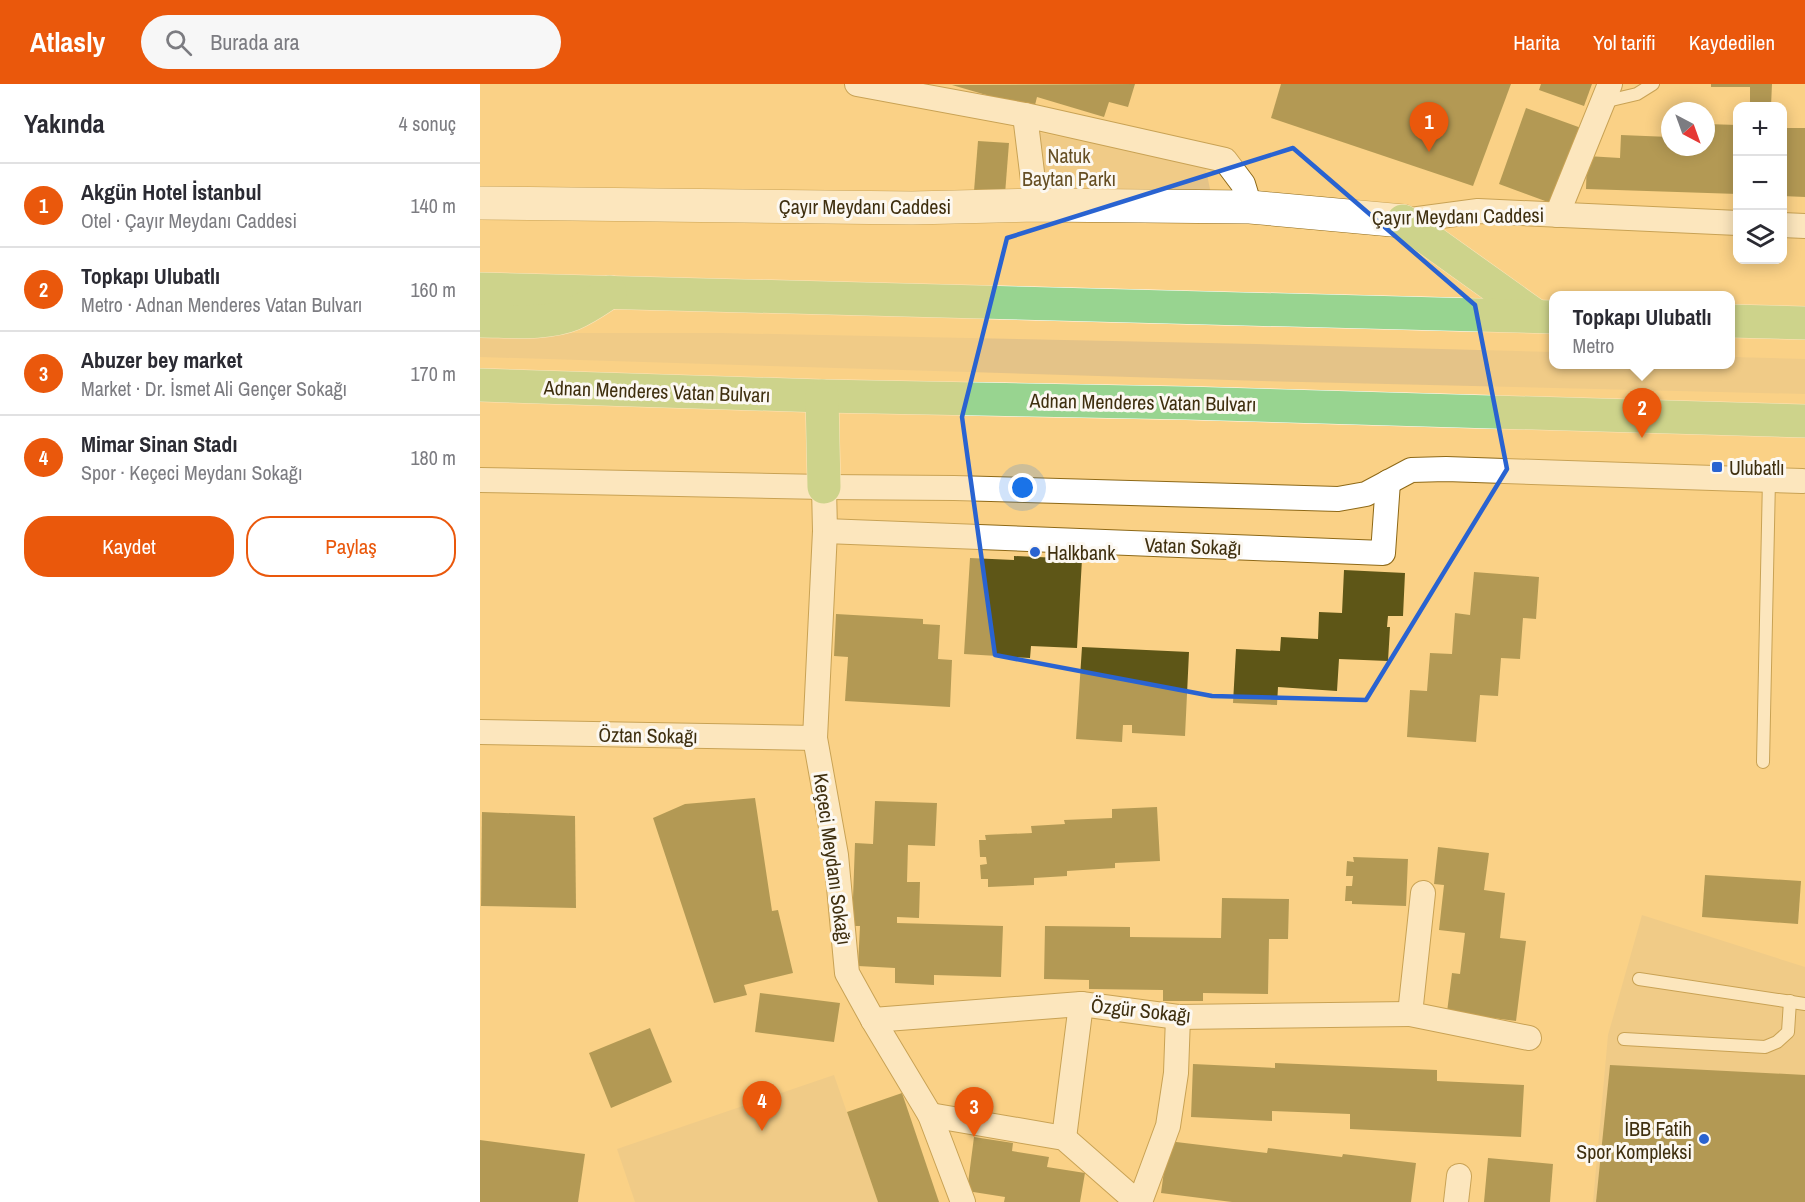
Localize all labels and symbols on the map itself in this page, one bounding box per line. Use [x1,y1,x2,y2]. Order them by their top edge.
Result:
north arrow [1661,102,1715,156]
pin: 1 [1410,103,1448,152]
park label: Natuk Baytan Parkı [1022,142,1116,192]
street label: Çayır Meydanı Caddesi [779,193,951,220]
street label: Çayır Meydanı Caddesi [1372,201,1544,231]
street label: Adnan Menderes Vatan Bulvarı [542,374,771,408]
street label: Adnan Menderes Vatan Bulvarı [1028,387,1257,417]
pin: 2 [1622,388,1662,438]
place label: Ulubatlı [1729,454,1785,481]
marker: Ulubatlı [1710,460,1724,474]
your location [1008,473,1037,502]
street label: Vatan Sokağı [1144,531,1242,561]
place label: Halkbank [1047,539,1116,566]
marker: Halkbank [1028,545,1042,559]
street label: Öztan Sokağı [598,721,698,749]
street label: Keçeci Meydanı Sokağı [808,771,858,947]
street label: Özgür Sokağı [1090,991,1192,1029]
pin: 4 [742,1082,782,1131]
pin: 3 [954,1088,994,1137]
place label: İBB Fatih Spor Kompleksi [1576,1115,1692,1165]
marker: İBB Fatih Spor Kompleksi [1697,1132,1711,1146]

